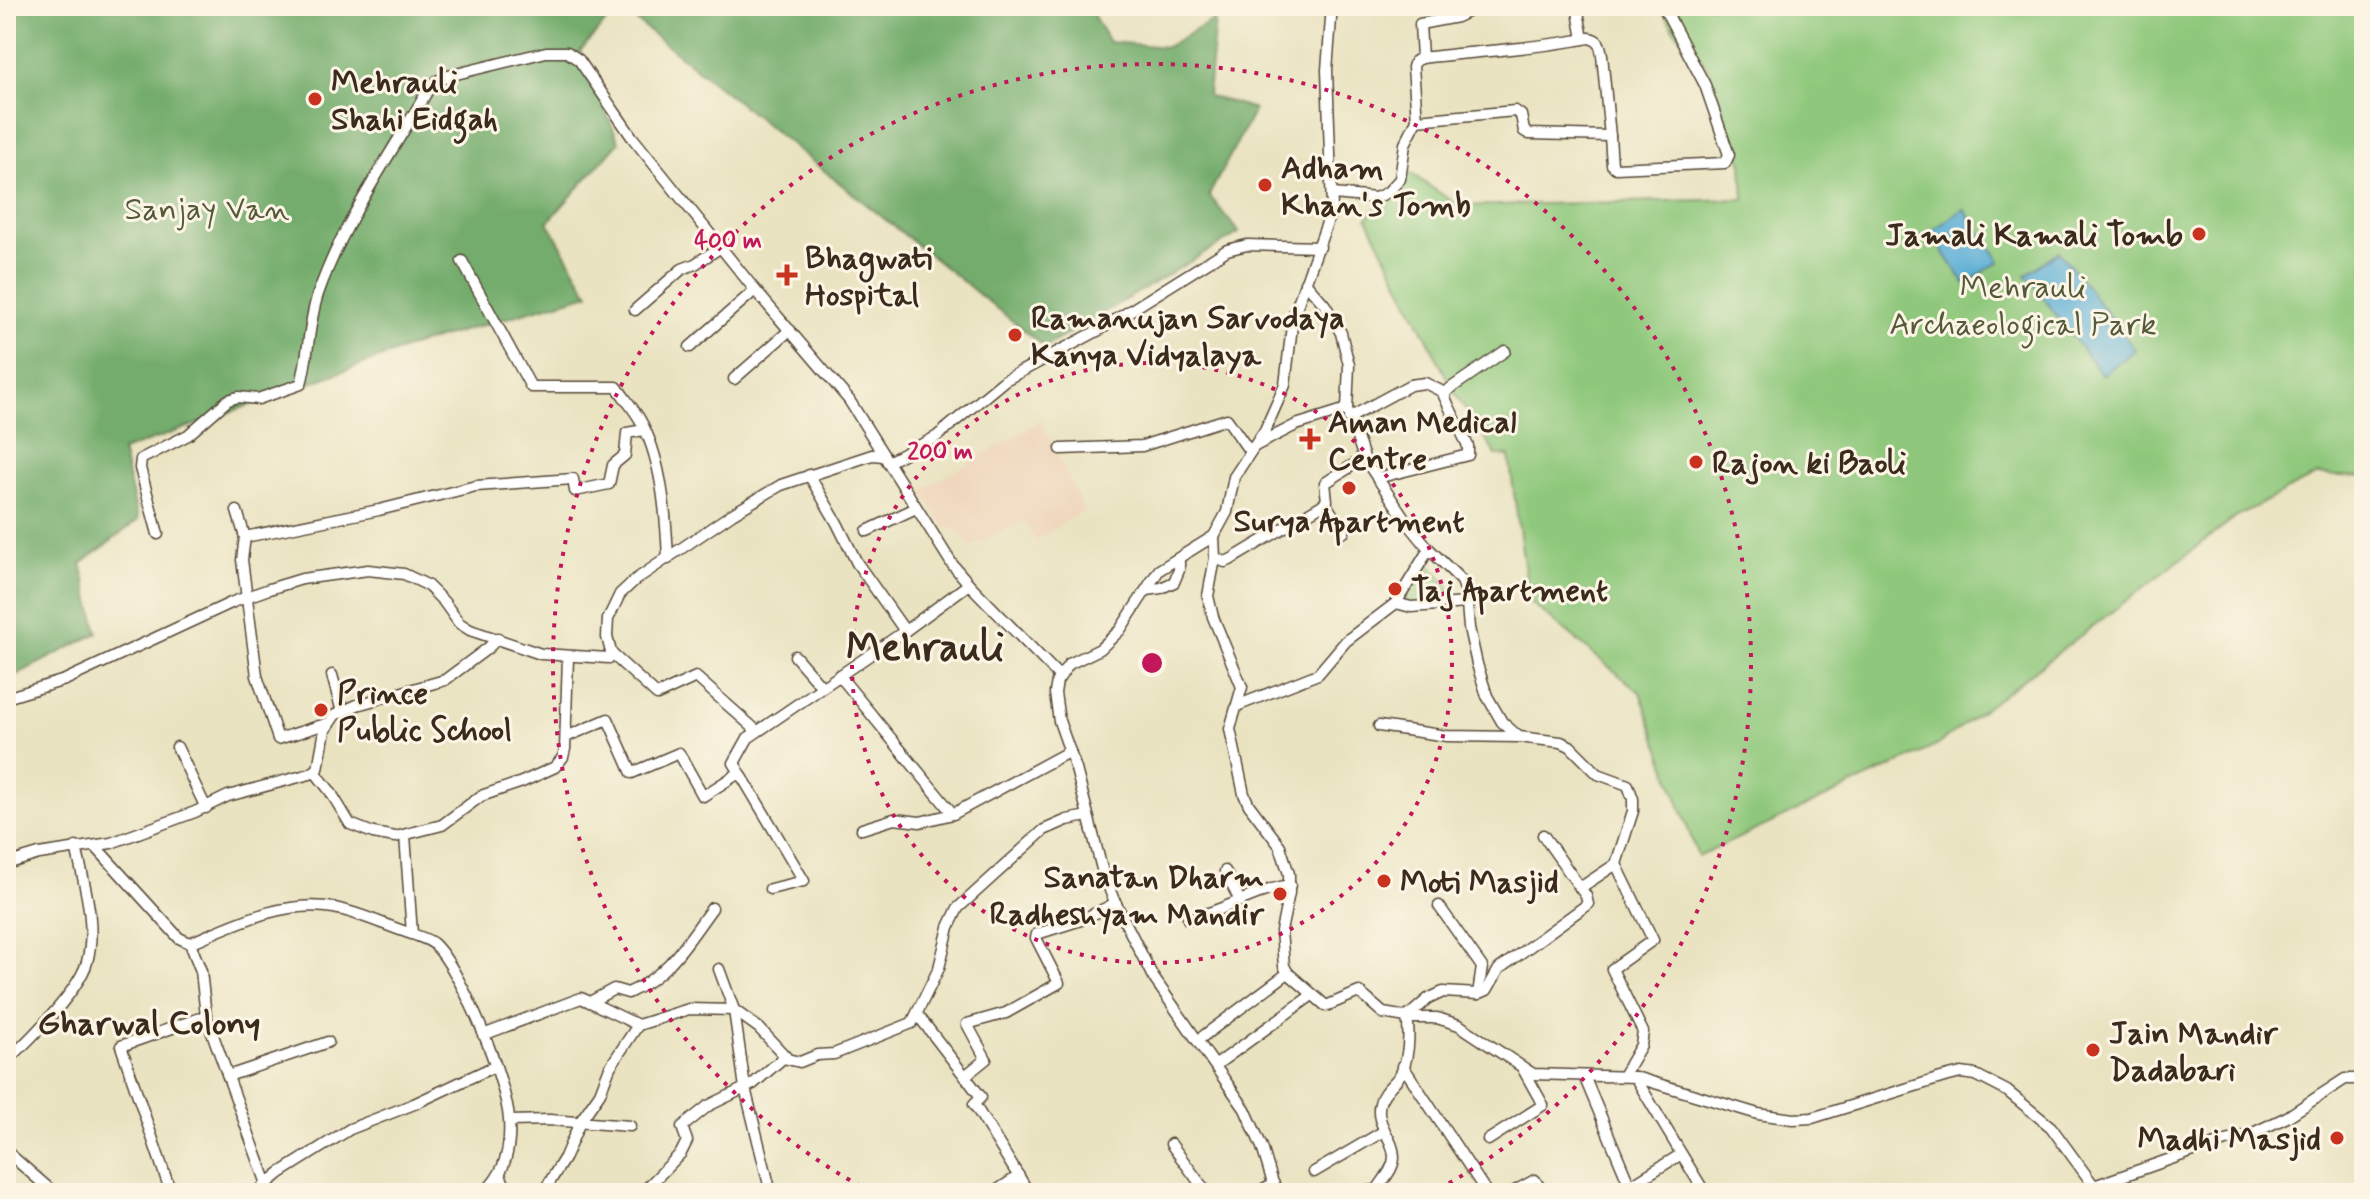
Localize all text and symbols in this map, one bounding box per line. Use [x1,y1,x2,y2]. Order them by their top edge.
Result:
place label: Mehrauli Shahi Eidgah [331,62,498,145]
marker: Mehrauli Shahi Eidgah [306,90,324,108]
place label: Adham Khan's Tomb [1281,148,1471,227]
marker: Adham Khan's Tomb [1256,176,1274,194]
park label: Sanjay Van [125,189,290,231]
place label: Jamali Kamali Tomb [1885,215,2183,257]
marker: Jamali Kamali Tomb [2190,225,2208,243]
text: 400 m [694,226,762,257]
place label: Bhagwati Hospital [805,238,932,317]
marker: Bhagwati Hospital [776,264,798,286]
park label: Mehrauli Archaeological Park [1889,267,2157,349]
place label: Ramanujan Sarvodaya Kanya Vidyalaya [1031,298,1345,377]
marker: Ramanujan Sarvodaya Kanya Vidyalaya [1006,326,1024,344]
place label: Aman Medical Centre [1328,402,1516,481]
marker: Aman Medical Centre [1299,428,1321,450]
text: 200 m [907,437,973,468]
place label: Rajon ki Baoli [1712,443,1907,485]
marker: Rajon ki Baoli [1687,453,1705,471]
marker: Surya Apartment [1340,479,1358,497]
place label: Surya Apartment [1234,501,1464,546]
place label: Taj Apartment [1411,570,1608,615]
marker: Taj Apartment [1386,580,1404,598]
district label: Mehrauli [846,623,1004,675]
centre of rings [1138,649,1166,677]
place label: Prince Public School [337,673,512,752]
marker: Prince Public School [312,701,330,719]
place label: Sanatan Dharm Radheshyam Mandir [990,857,1265,936]
place label: Moti Masjid [1400,862,1559,905]
marker: Moti Masjid [1375,872,1393,890]
marker: Sanatan Dharm Radheshyam Mandir [1271,885,1289,903]
district label: Gharwal Colony [37,1002,261,1047]
place label: Jain Mandir Dadabari [2109,1013,2279,1092]
marker: Jain Mandir Dadabari [2084,1041,2102,1059]
place label: Madhi Masjid [2137,1119,2321,1162]
marker: Madhi Masjid [2328,1129,2346,1147]

